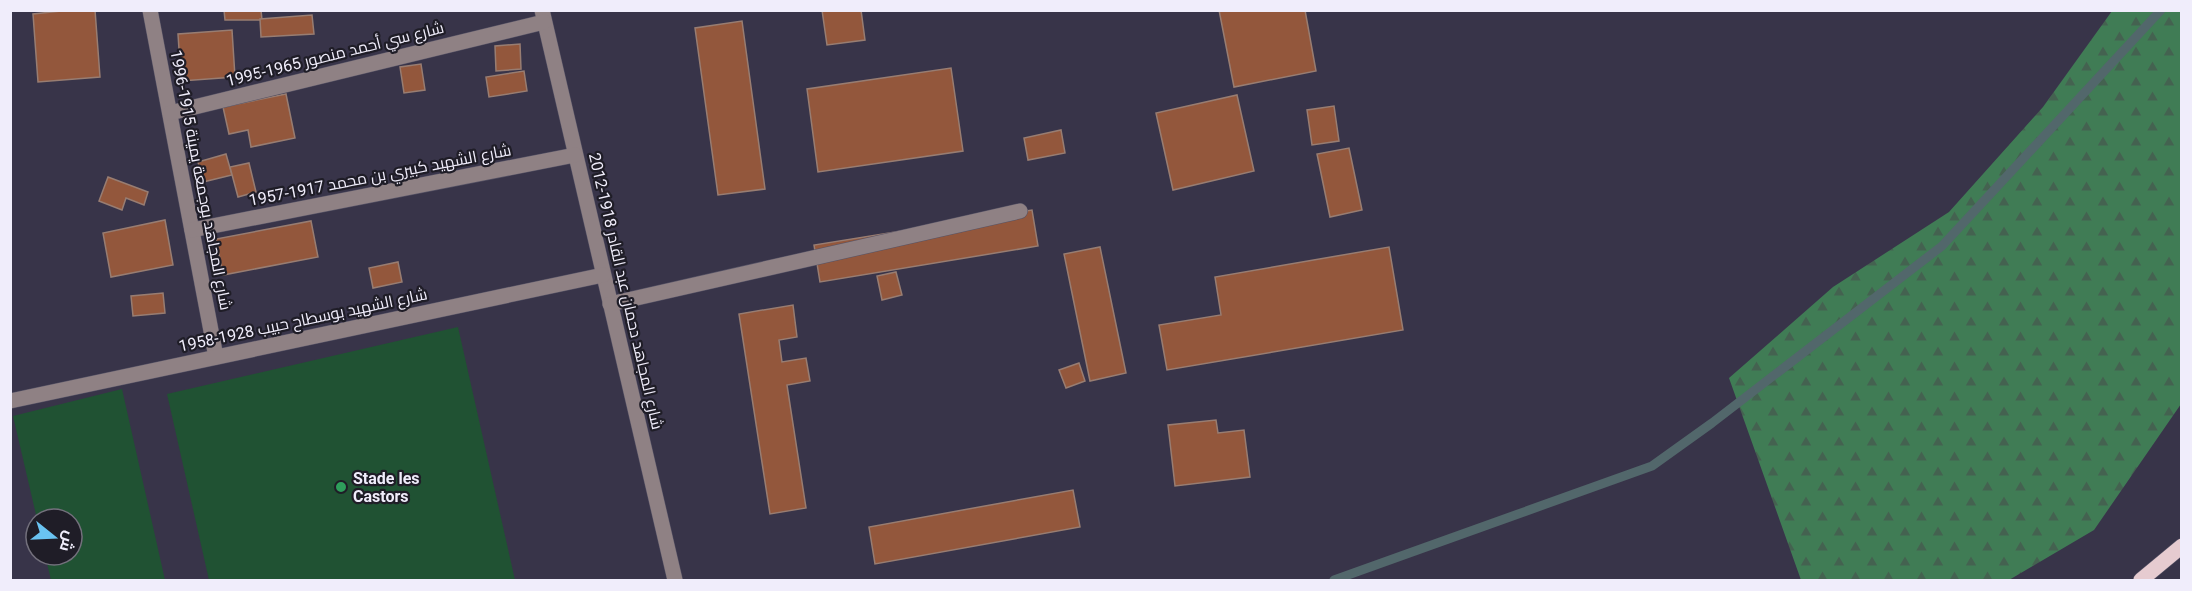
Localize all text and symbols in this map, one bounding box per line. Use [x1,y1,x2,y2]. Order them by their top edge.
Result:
street label: شارع سي أحمد منصور 1965-1995 [224,18,447,93]
street label: شارع المجاهد بوجمعة يمينة 1915-1996 [164,48,236,312]
street label: شارع الشهيد كبيري بن محمد 1917-1957 [247,140,514,214]
street label: شارع المجاهد دحمان عبد القادر 1918-2012 [583,151,667,432]
street label: شارع الشهيد بوسطاح حبيب 1928-1958 [177,284,429,358]
place label: Stade les Castors [353,469,420,506]
marker: Stade les Castors [334,480,348,494]
north arrow [24,507,84,567]
text: ش [56,529,80,554]

